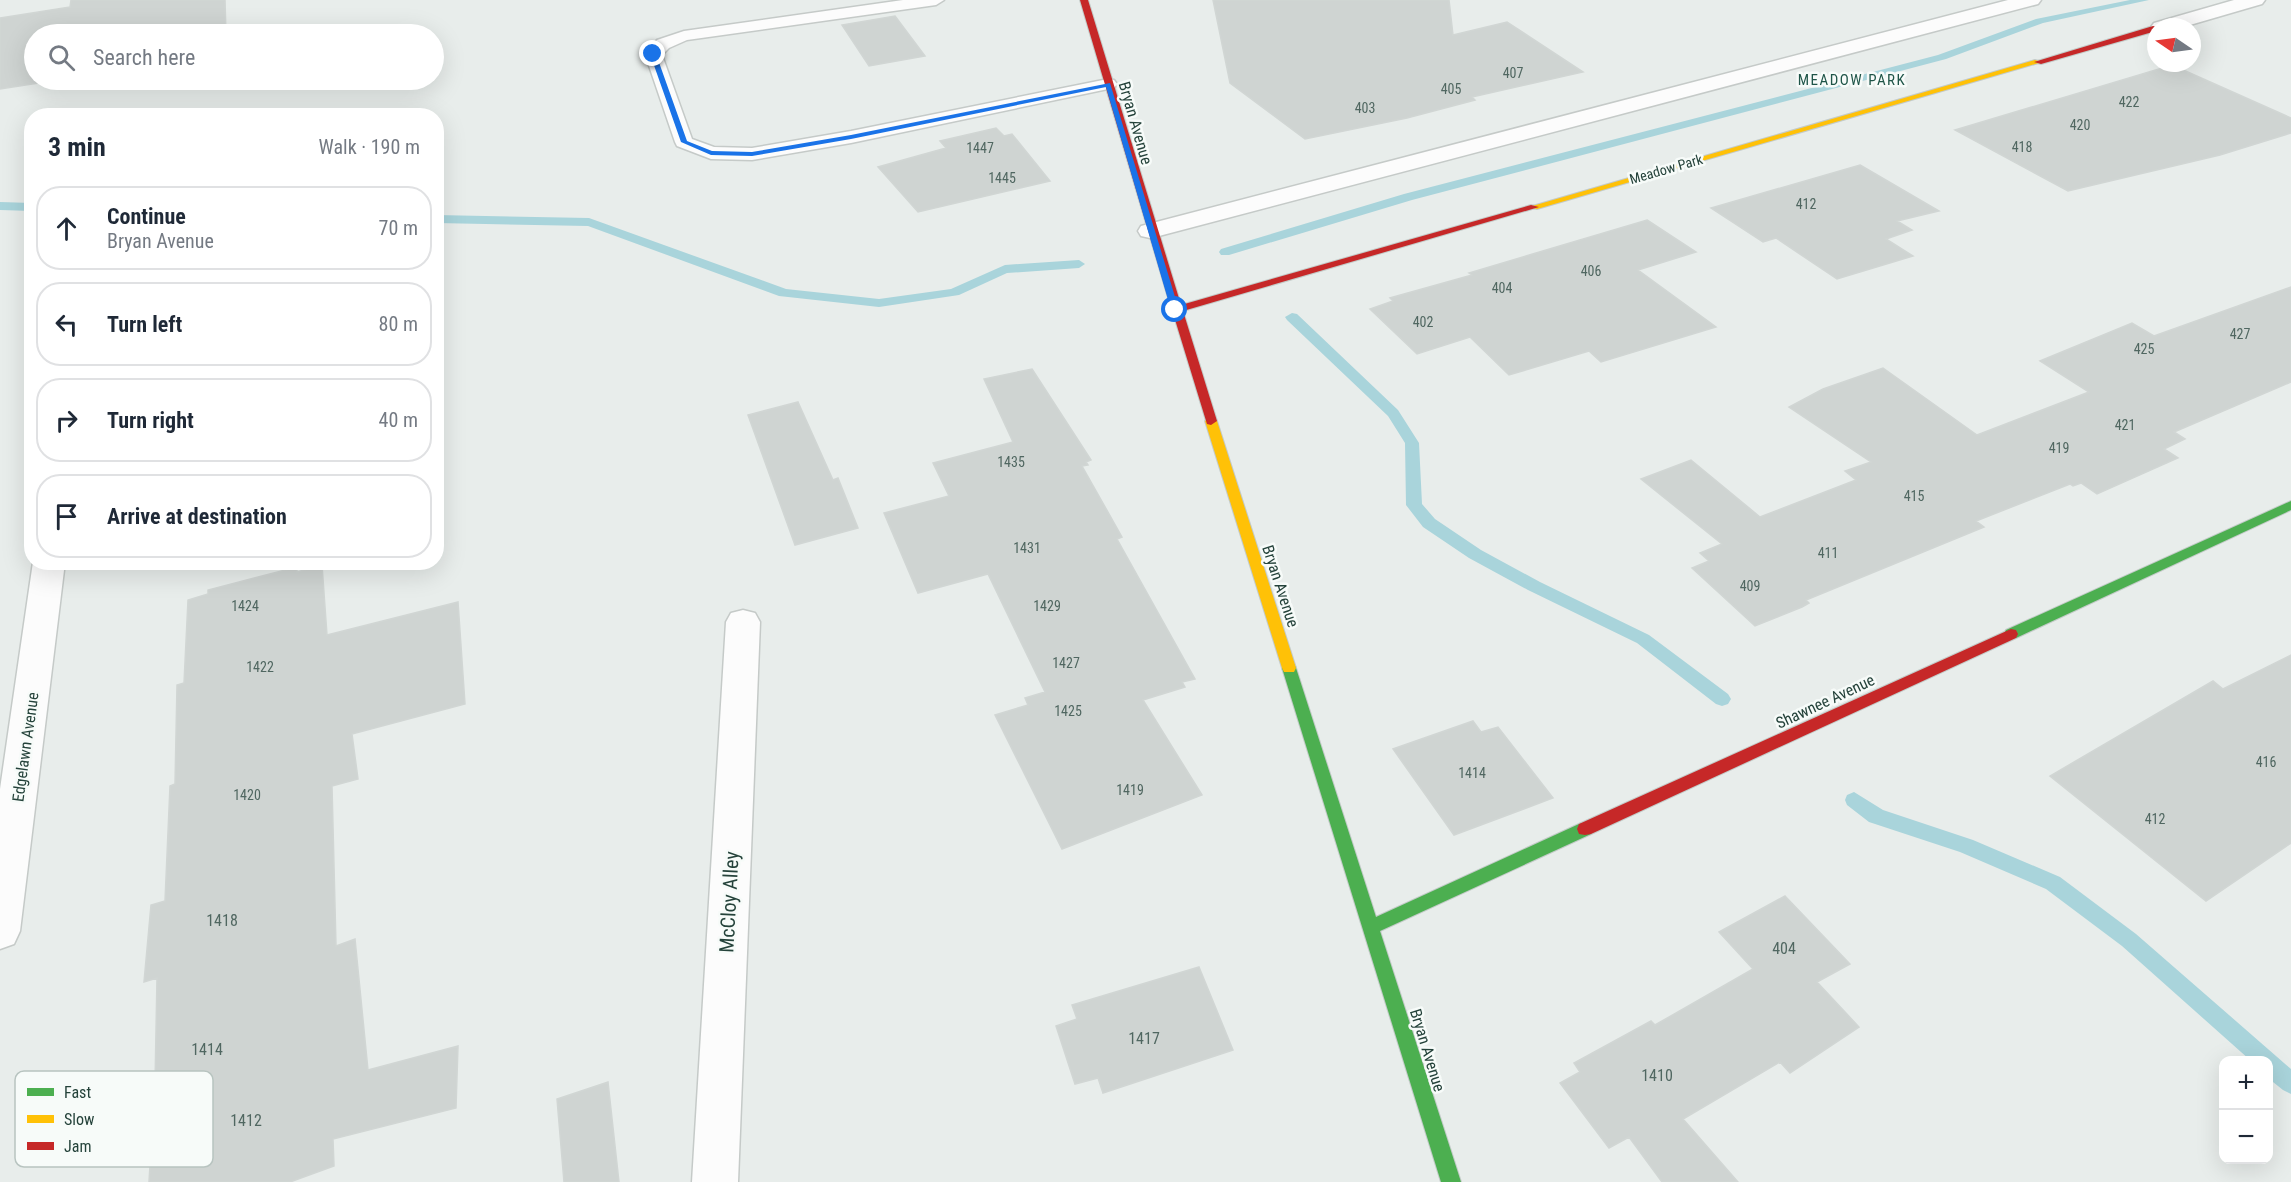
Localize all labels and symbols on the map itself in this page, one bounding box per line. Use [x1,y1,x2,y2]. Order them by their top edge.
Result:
north arrow [2147,18,2201,72]
route end [639,40,665,66]
house number: 407 [1503,65,1523,81]
district label: MEADOW PARK [1798,71,1906,89]
street label: Bryan Avenue [1115,79,1156,167]
house number: 405 [1441,81,1461,97]
house number: 422 [2119,94,2139,110]
house number: 403 [1355,100,1375,116]
house number: 420 [2070,117,2090,133]
house number: 418 [2012,139,2032,155]
house number: 1447 [966,140,994,156]
street label: Meadow Park [1628,151,1705,187]
house number: 1445 [988,170,1016,186]
house number: 412 [1796,196,1816,212]
house number: 406 [1581,263,1601,279]
house number: 404 [1492,280,1512,296]
route start [1161,296,1187,322]
house number: 402 [1413,314,1433,330]
house number: 427 [2230,326,2250,342]
house number: 425 [2134,341,2154,357]
house number: 421 [2115,417,2135,433]
house number: 419 [2049,440,2069,456]
house number: 1435 [997,454,1025,470]
house number: 415 [1904,488,1924,504]
house number: 1431 [1013,540,1041,556]
street label: Bryan Avenue [1258,543,1303,630]
house number: 411 [1818,545,1838,561]
house number: 409 [1740,578,1760,594]
house number: 1424 [231,598,259,614]
house number: 1429 [1033,598,1061,614]
house number: 1427 [1052,655,1080,671]
house number: 1422 [246,659,274,675]
street label: Shawnee Avenue [1773,670,1878,733]
street label: Edgelawn Avenue [8,691,43,803]
house number: 1425 [1054,703,1082,719]
house number: 416 [2256,754,2276,770]
house number: 1414 [1458,765,1486,781]
house number: 1419 [1116,782,1144,798]
house number: 1420 [233,787,261,803]
house number: 412 [2145,811,2165,827]
street label: McCloy Alley [714,851,744,953]
house number: 1418 [206,911,238,930]
house number: 404 [1772,939,1796,958]
street label: Bryan Avenue [1406,1007,1449,1094]
house number: 1417 [1128,1029,1160,1048]
house number: 1414 [191,1040,223,1059]
house number: 1410 [1641,1066,1673,1085]
legend [15,1071,213,1167]
text: Fast [64,1083,91,1102]
text: Slow [64,1110,94,1129]
house number: 1412 [230,1111,262,1130]
text: Jam [64,1137,91,1156]

